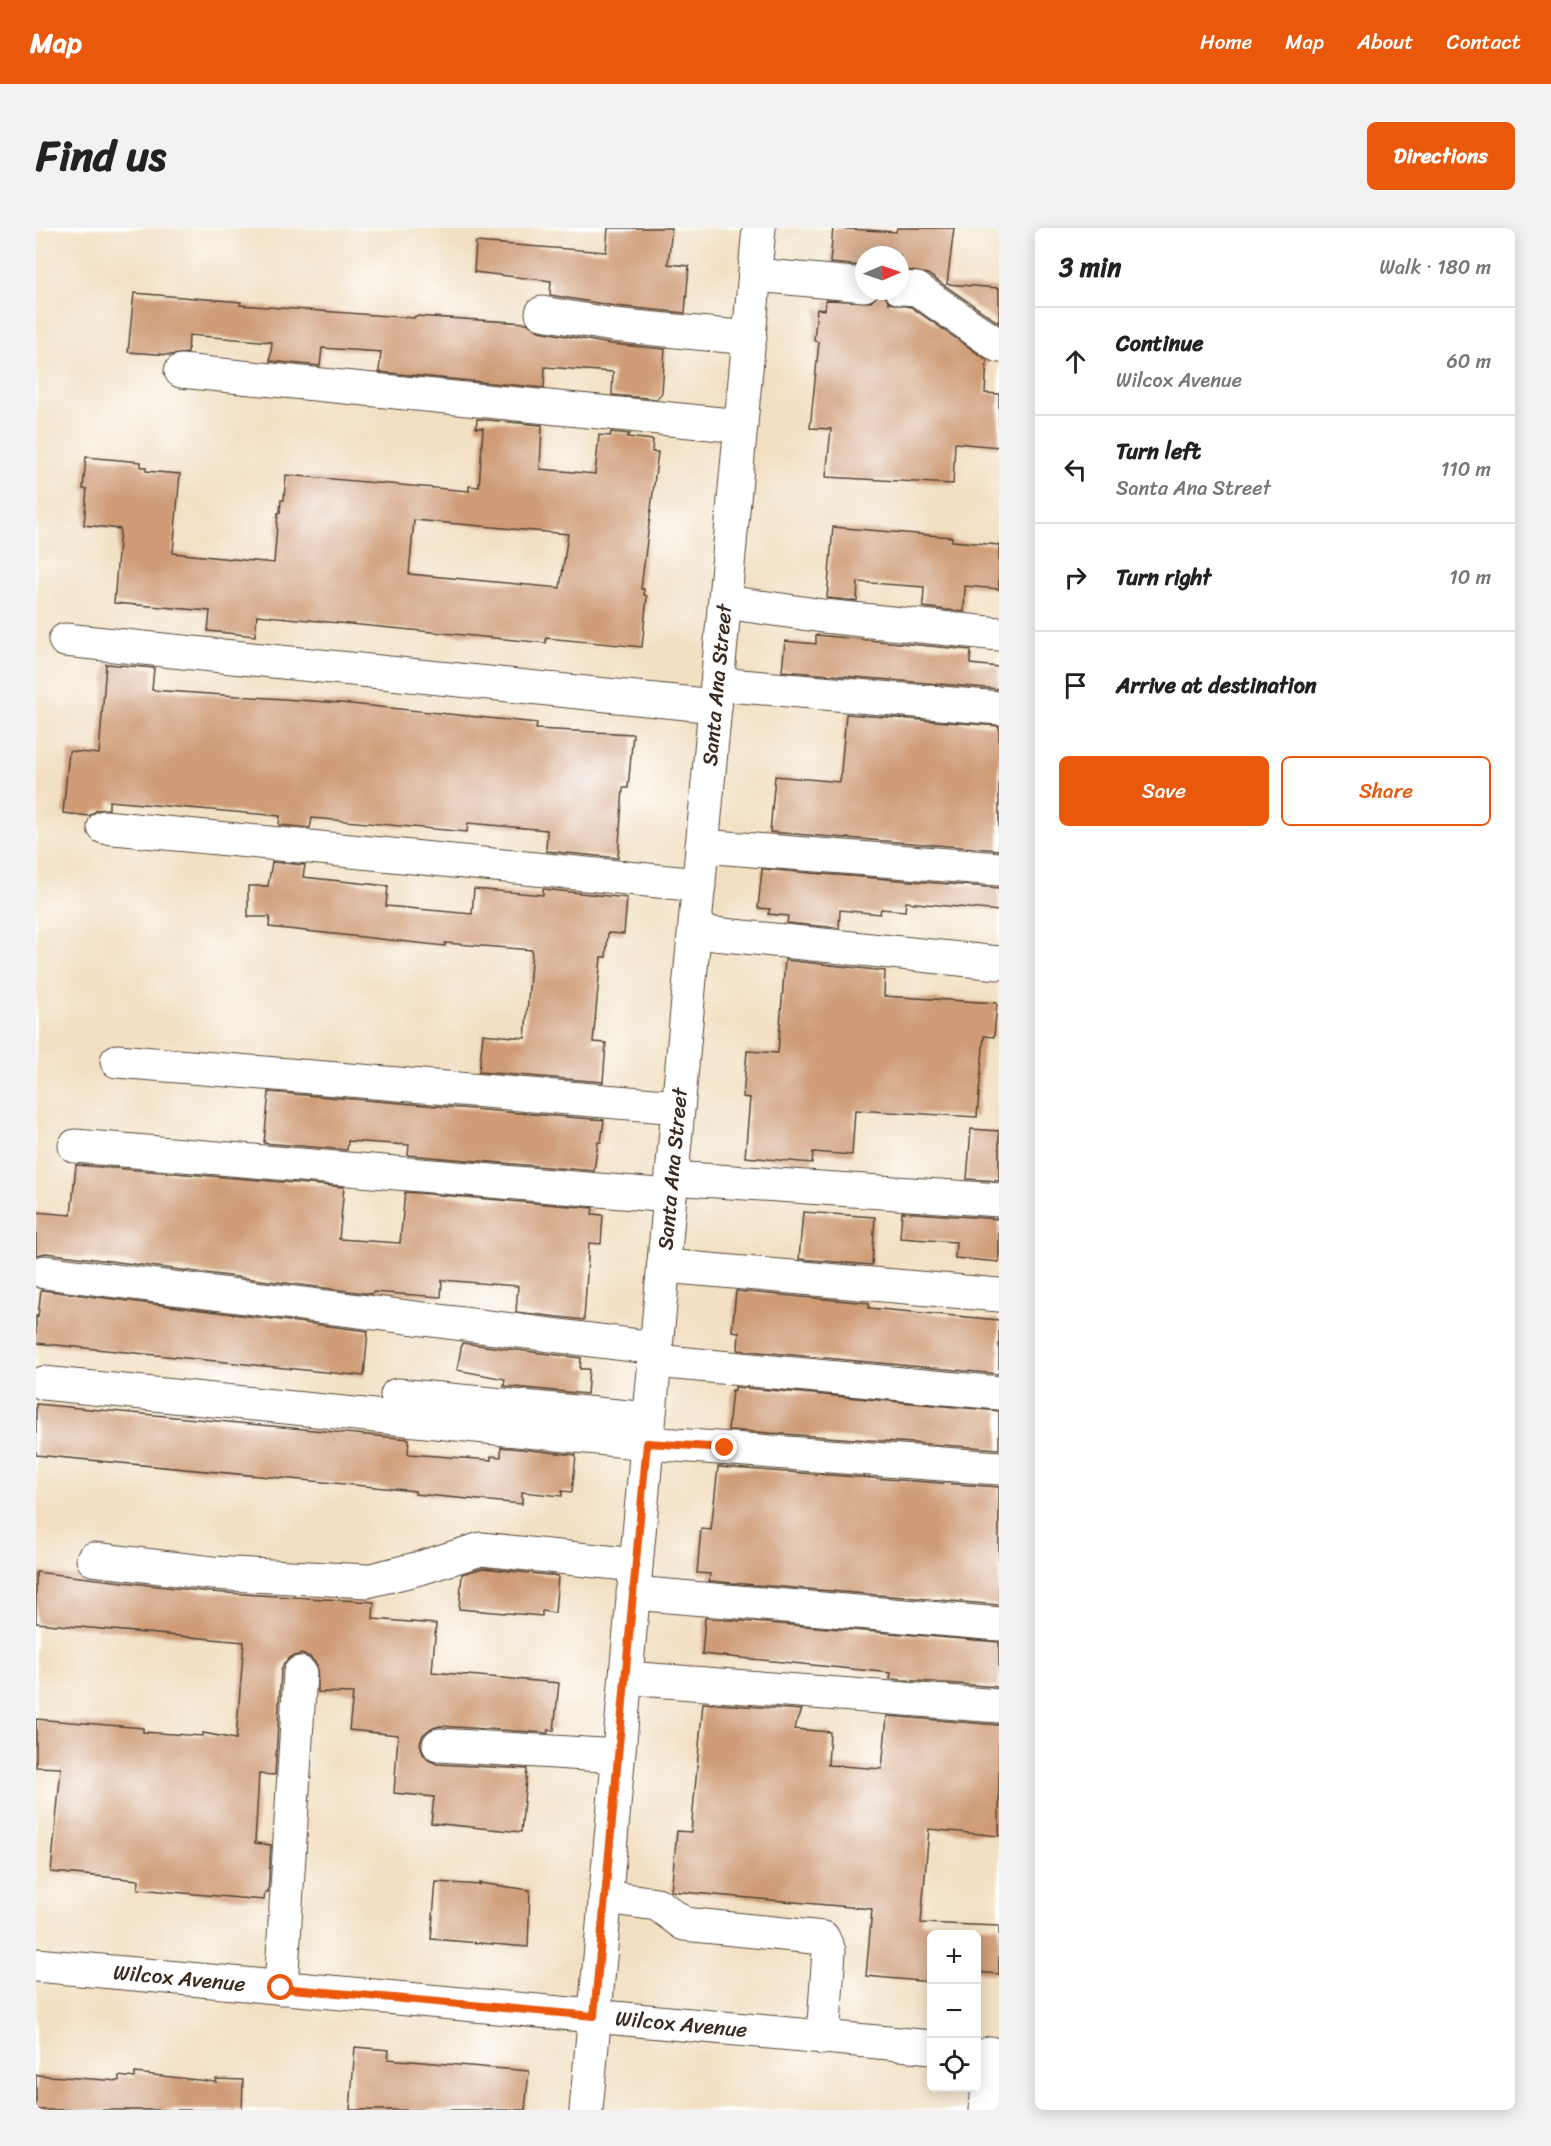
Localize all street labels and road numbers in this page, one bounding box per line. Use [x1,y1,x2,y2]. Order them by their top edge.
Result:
street label: Santa Ana Street [691,601,743,768]
street label: Santa Ana Street [646,1085,699,1252]
street label: Wilcox Avenue [112,1953,247,2003]
street label: Wilcox Avenue [614,1999,749,2049]

